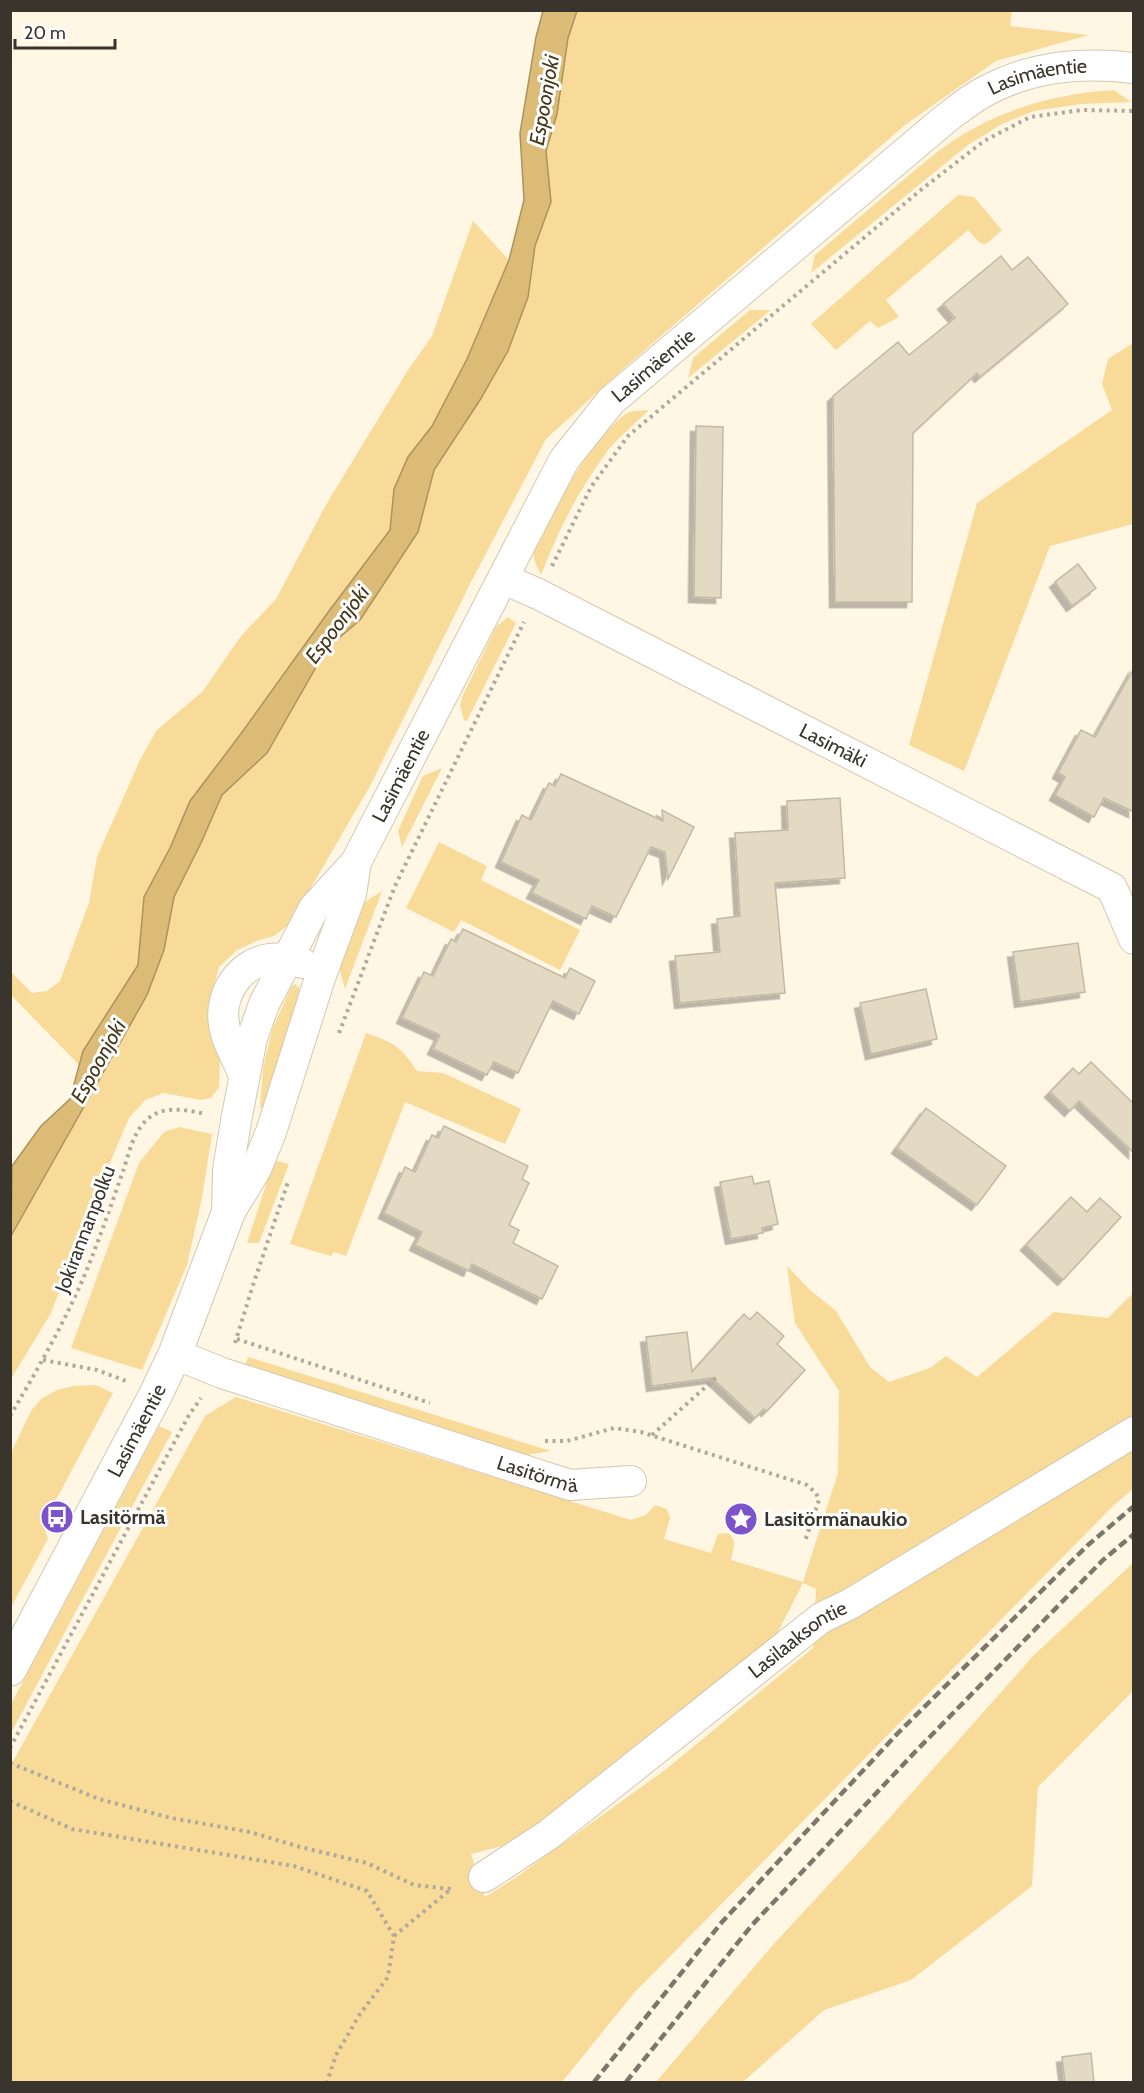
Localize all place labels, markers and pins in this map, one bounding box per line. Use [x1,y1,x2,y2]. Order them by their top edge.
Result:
bus stop icon: Lasitörmä [39,1499,75,1535]
place icon: Lasitörmänaukio [723,1501,759,1537]
place label: Lasitörmä [80,1505,165,1529]
place label: Lasitörmänaukio [764,1507,907,1531]

